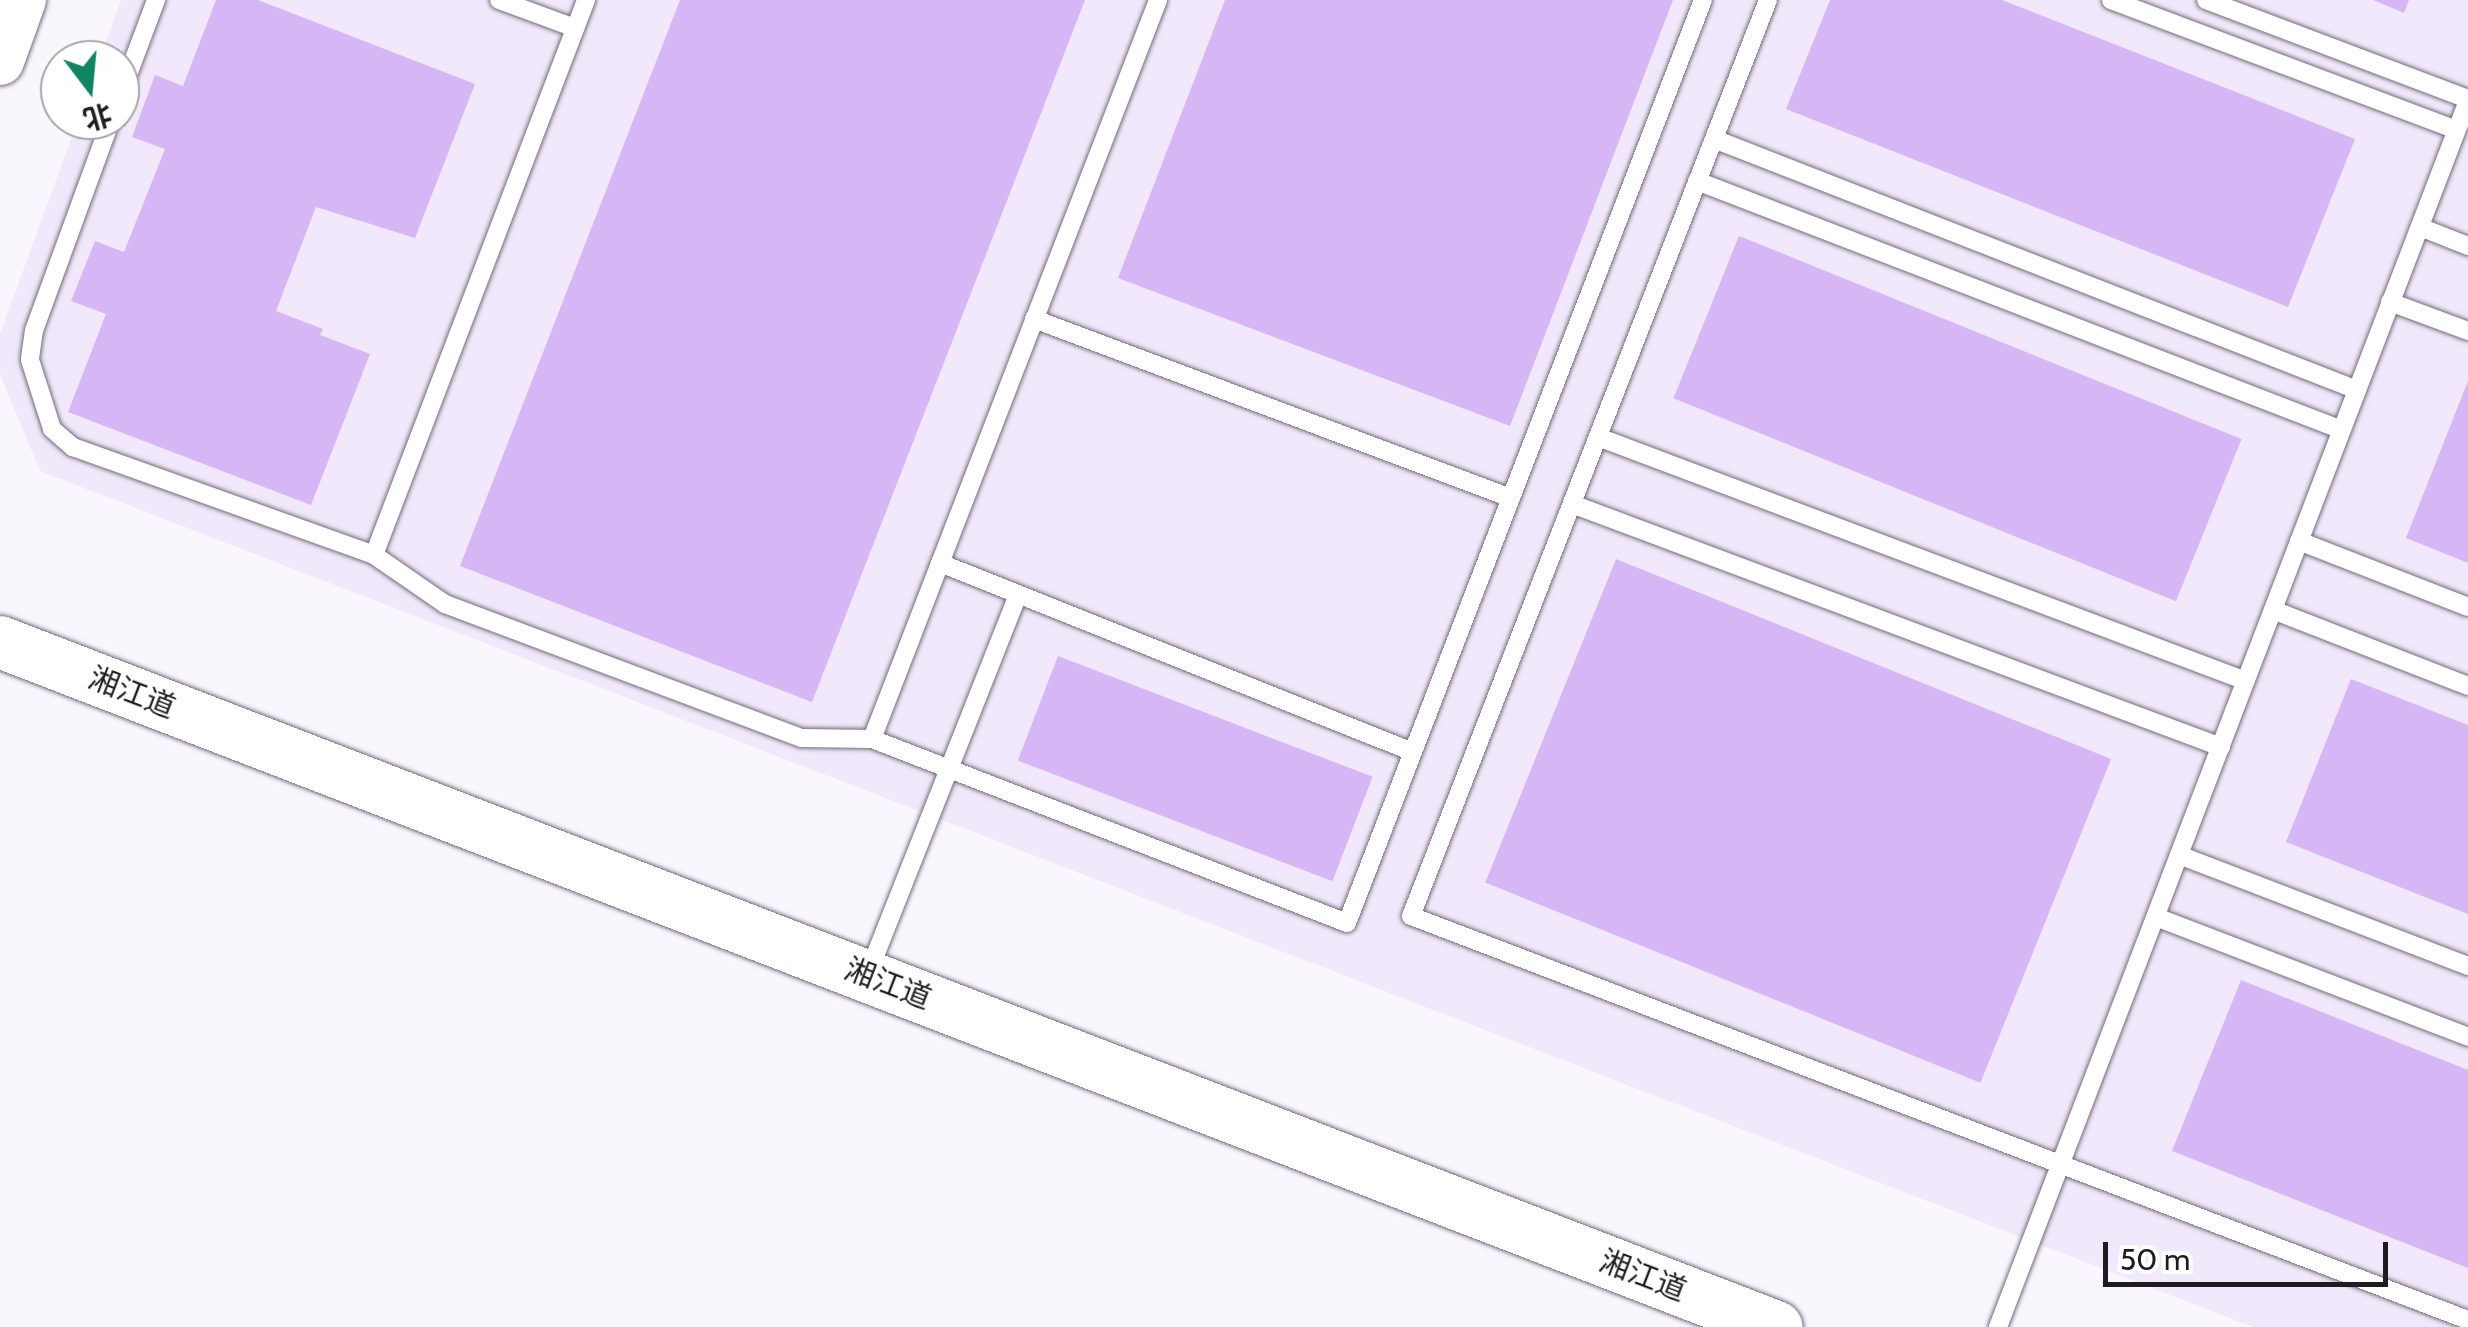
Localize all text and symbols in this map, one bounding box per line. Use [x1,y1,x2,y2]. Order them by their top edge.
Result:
north arrow [40,40,140,140]
text: 北 [80,97,116,137]
street label: 湘江道 [84,660,180,726]
street label: 湘江道 [840,951,936,1017]
scale bar [2108,1222,2393,1284]
text: 50 m [2120,1241,2190,1278]
street label: 湘江道 [1595,1243,1691,1309]

